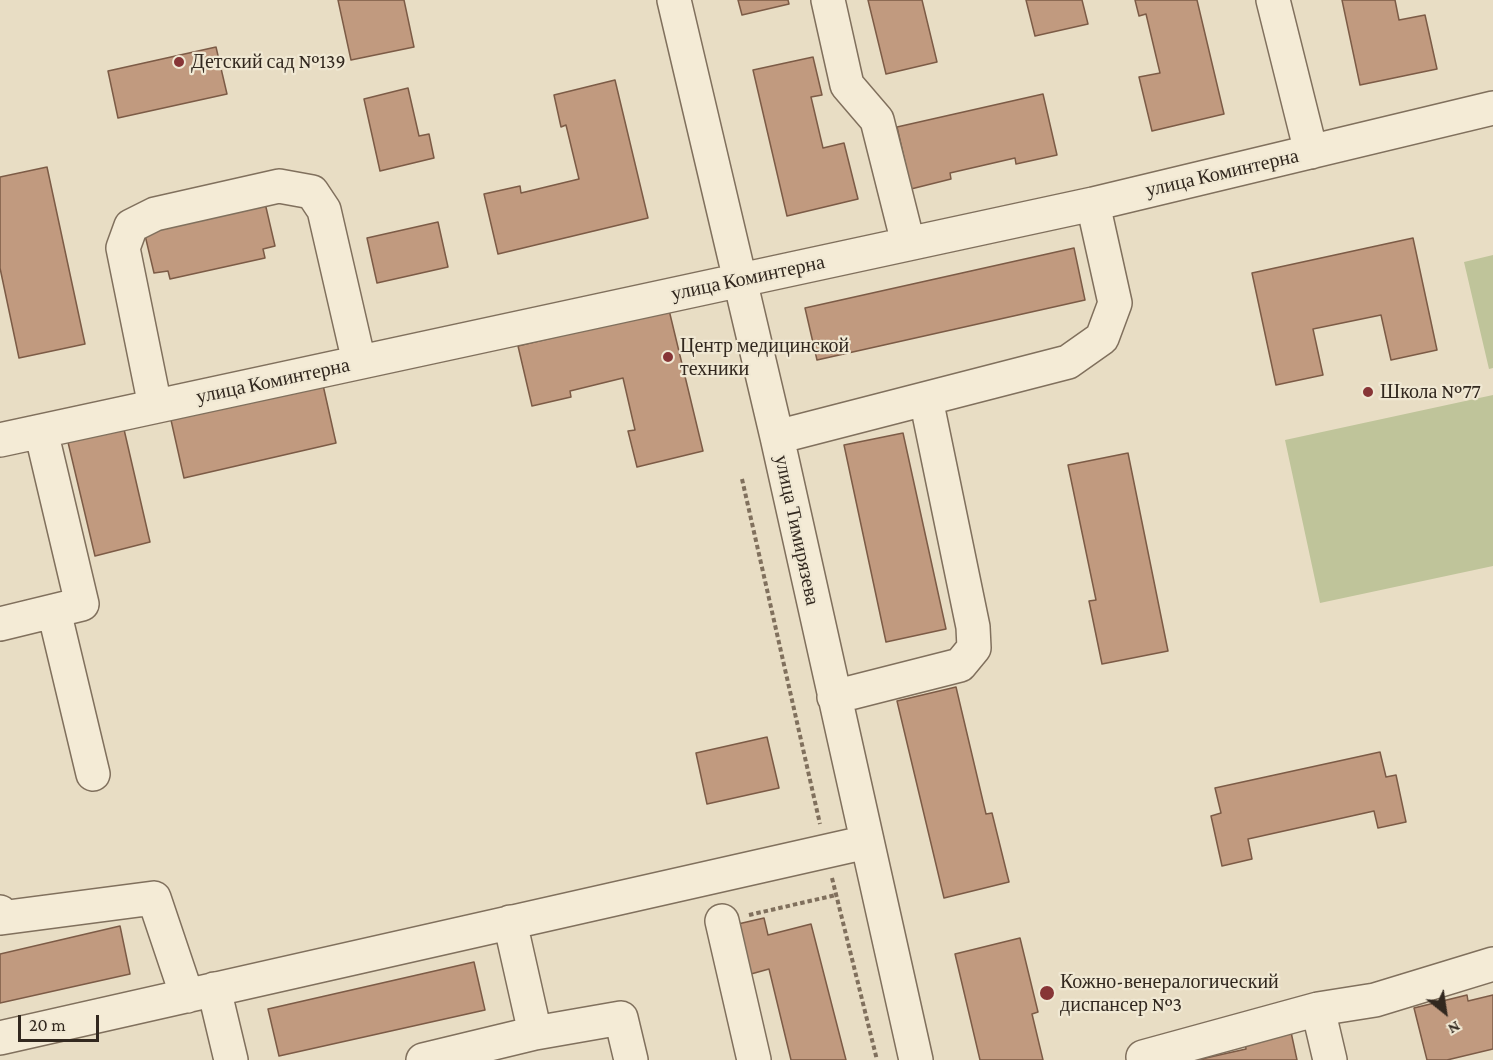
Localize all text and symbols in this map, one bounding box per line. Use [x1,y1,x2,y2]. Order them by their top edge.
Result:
place label: Детский сад №139 [191,50,346,74]
marker: Детский сад №139 [172,55,186,69]
street label: улица Коминтерна [1143,144,1301,202]
street label: улица Коминтерна [669,250,827,306]
place label: Центр медицинской техники [680,334,849,381]
marker: Центр медицинской техники [661,350,675,364]
street label: улица Коминтерна [194,353,352,409]
place label: Школа №77 [1380,380,1481,404]
marker: Школа №77 [1361,385,1375,399]
street label: улица Тимирязева [769,453,825,607]
place label: Кожно-венералогический диспансер №3 [1060,970,1279,1017]
north arrow [1415,982,1475,1042]
marker: Кожно-венералогический диспансер №3 [1038,984,1056,1002]
scale bar [21,1003,102,1041]
text: 20 m [29,1015,66,1035]
text: N [1445,1018,1463,1038]

